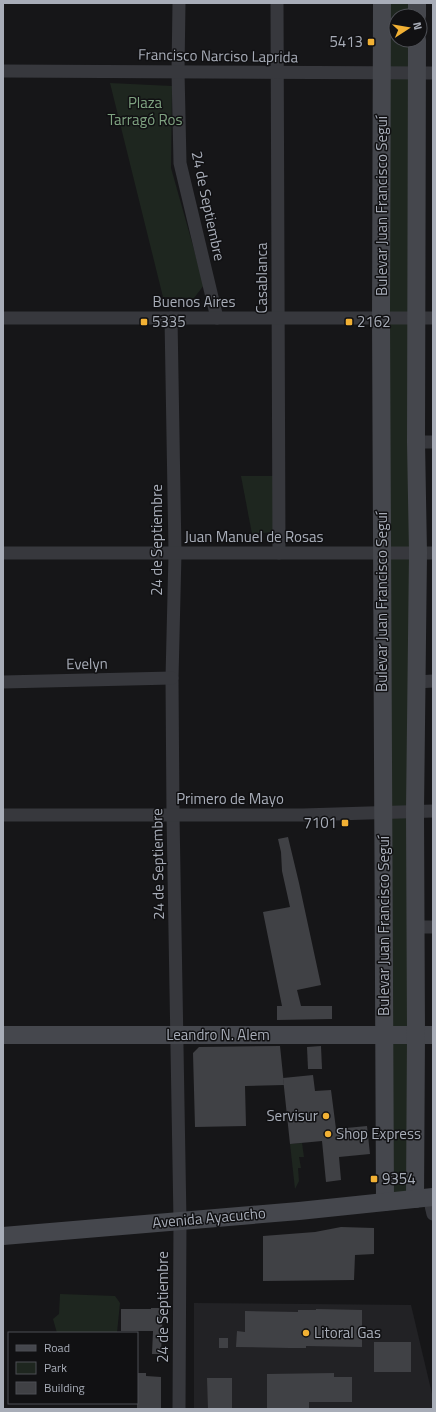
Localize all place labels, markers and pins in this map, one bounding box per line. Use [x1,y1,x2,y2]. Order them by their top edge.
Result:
place label: 5413 [329,30,363,53]
marker: 5413 [366,37,376,47]
place label: 5335 [152,310,186,333]
place label: 2162 [357,310,391,333]
marker: 5335 [139,317,149,327]
marker: 2162 [344,317,354,327]
place label: 7101 [303,811,337,834]
marker: 7101 [340,818,350,828]
place label: Servisur [266,1104,318,1127]
marker: Servisur [321,1111,331,1121]
place label: Shop Express [336,1122,421,1145]
marker: Shop Express [323,1129,333,1139]
place label: 9354 [382,1167,416,1190]
marker: 9354 [369,1174,379,1184]
place label: Litoral Gas [314,1321,381,1344]
marker: Litoral Gas [301,1328,311,1338]

